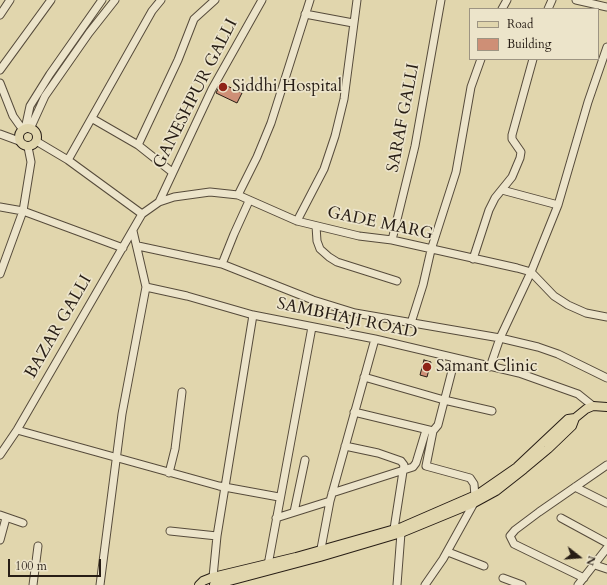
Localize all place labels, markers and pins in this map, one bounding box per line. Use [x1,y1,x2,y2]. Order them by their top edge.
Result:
place label: Siddhi Hospital [232,77,342,97]
marker: Siddhi Hospital [217,81,229,93]
place label: Samant Clinic [436,357,537,377]
marker: Samant Clinic [421,361,433,373]

